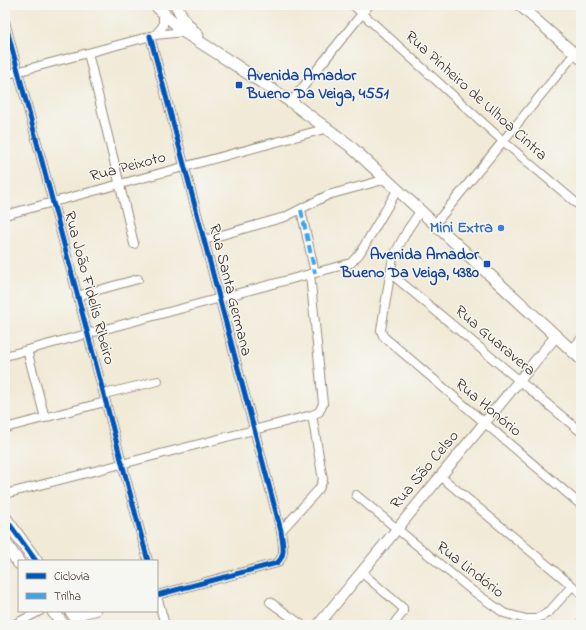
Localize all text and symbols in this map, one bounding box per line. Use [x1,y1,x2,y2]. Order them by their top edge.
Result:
street label: Rua Pinheiro de Ulhoa Cintra [399,25,553,167]
place label: Avenida Amador Bueno Da Veiga, 4551 [246,64,390,107]
marker: Avenida Amador Bueno Da Veiga, 4551 [234,80,244,90]
street label: Rua Peixoto [87,145,169,189]
street label: Rua João Fidelis Ribeiro [57,209,121,367]
place label: Mini Extra [430,216,493,240]
street label: Rua Santa Germana [202,222,258,358]
marker: Mini Extra [496,223,506,233]
place label: Avenida Amador Bueno Da Veiga, 4380 [340,243,480,286]
marker: Avenida Amador Bueno Da Veiga, 4380 [482,259,492,269]
street label: Rua Guaravera [449,300,541,382]
street label: Rua Honório [449,373,527,443]
street label: Rua São Celso [385,425,465,515]
street label: Rua Lindório [431,536,509,604]
legend [18,560,158,612]
text: Ciclovia [54,568,90,586]
text: Trilha [54,588,81,606]

